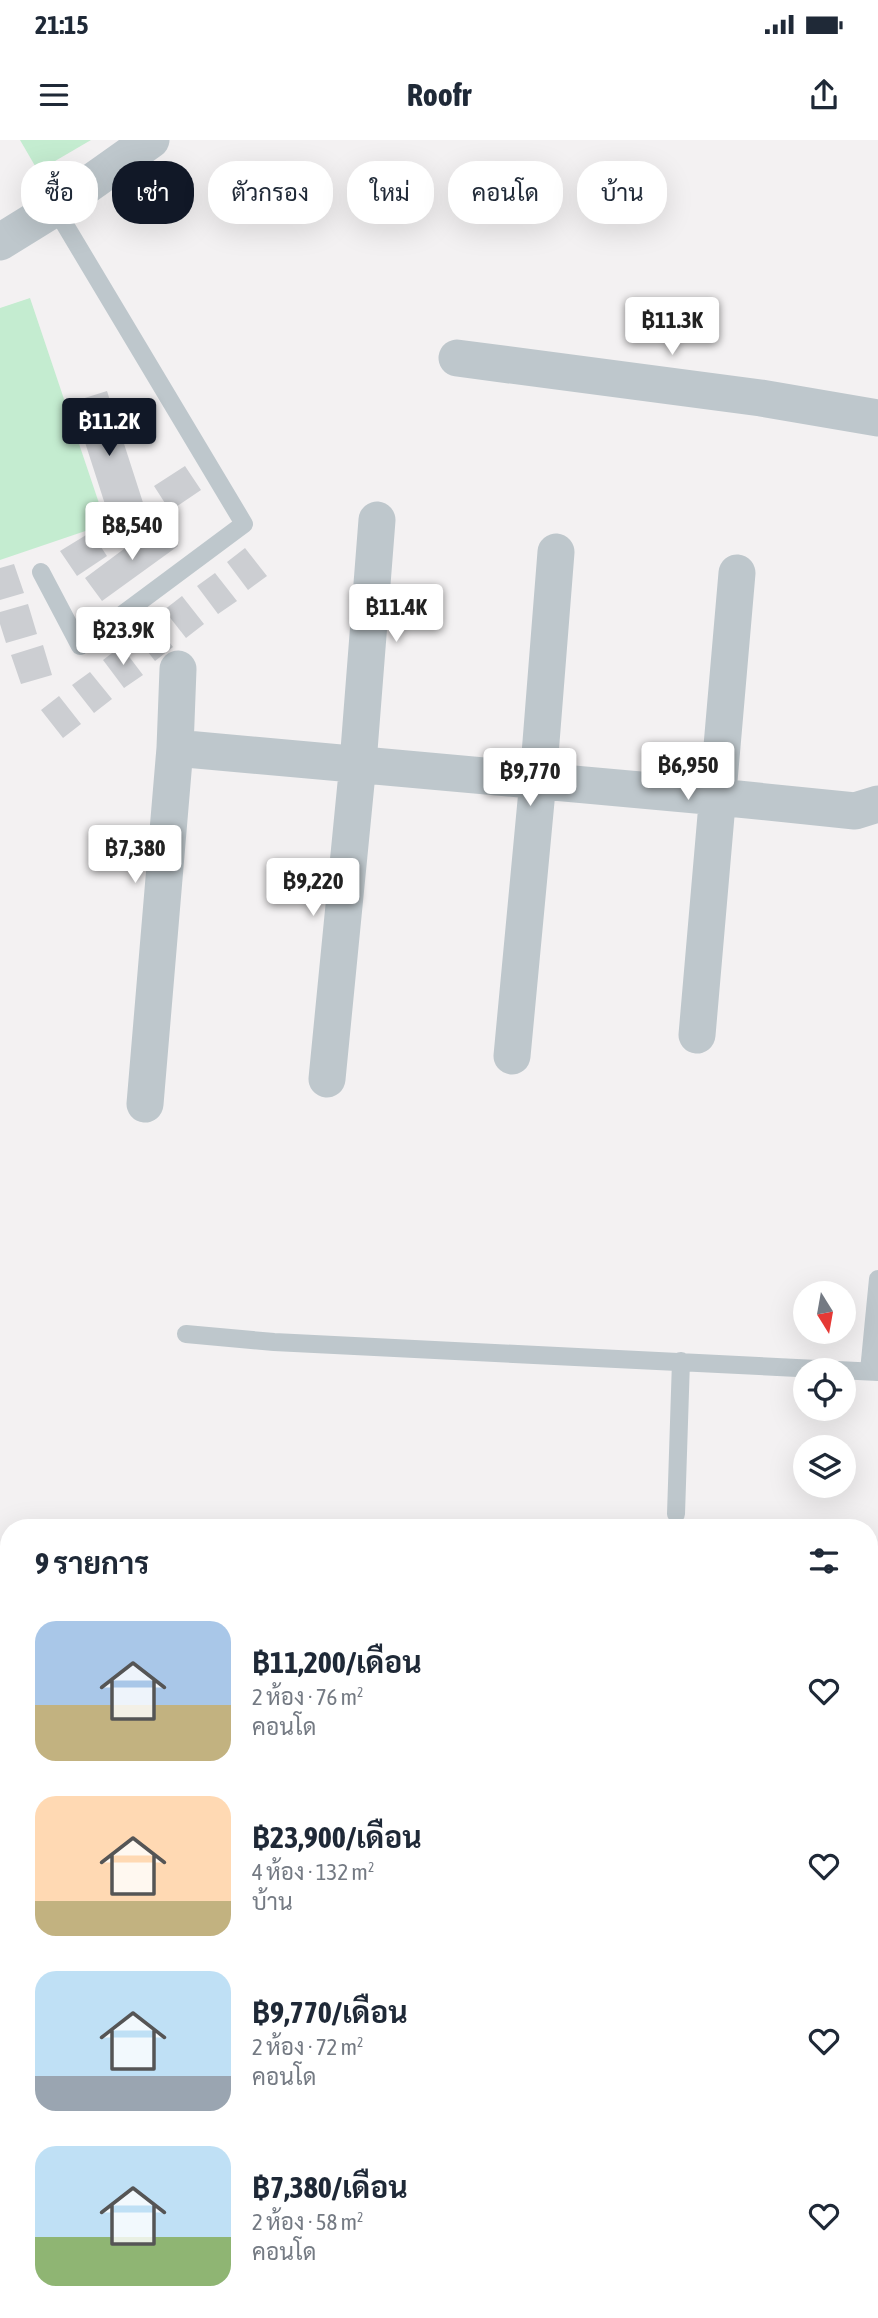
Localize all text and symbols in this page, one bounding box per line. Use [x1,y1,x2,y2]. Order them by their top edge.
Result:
text: 21:15 [35,10,89,40]
icon: menu [35,76,73,114]
text: Roofr [407,76,471,113]
icon: share [805,76,843,114]
chip: ซื้อ [21,161,98,224]
chip: เช่า [112,161,194,224]
chip: ตัวกรอง [208,161,333,224]
chip: ใหม่ [347,161,434,224]
chip: คอนโด [448,161,563,224]
chip: บ้าน [577,161,667,224]
pin: ฿11.3K [615,298,729,357]
text: ฿11.3K [641,307,703,333]
pin: ฿11.2K [52,398,166,458]
text: ฿11.2K [78,408,140,434]
pin: ฿8,540 [75,502,189,562]
text: ฿8,540 [101,512,163,538]
pin: ฿11.4K [339,584,453,644]
text: ฿11.4K [365,594,427,620]
pin: ฿23.9K [66,608,180,667]
text: ฿23.9K [92,617,154,643]
pin: ฿6,950 [631,742,745,802]
pin: ฿9,770 [473,748,587,808]
text: ฿6,950 [657,752,719,778]
text: ฿9,770 [499,758,561,784]
pin: ฿7,380 [78,826,192,885]
text: ฿7,380 [104,835,166,861]
pin: ฿9,220 [256,858,370,918]
text: ฿9,220 [282,868,344,894]
north arrow [793,1281,856,1344]
map controls [793,1281,856,1498]
button: locate [793,1358,856,1421]
button: layers [793,1435,856,1498]
icon: filters [805,1542,843,1580]
text: 9 รายการ [35,1546,149,1580]
text: ฿11,200/เดือน [252,1645,422,1679]
icon: home [91,1649,175,1733]
icon: heart [805,1672,843,1710]
text: 2 ห้อง · 76 m² [252,1684,364,1710]
text: คอนโด [252,1714,316,1740]
text: ฿23,900/เดือน [252,1820,422,1854]
icon: home [91,1824,175,1908]
icon: heart [805,1847,843,1885]
text: 4 ห้อง · 132 m² [252,1859,374,1885]
text: บ้าน [252,1889,293,1915]
text: ฿9,770/เดือน [252,1995,408,2029]
icon: home [91,1999,175,2083]
icon: heart [805,2022,843,2060]
text: 2 ห้อง · 72 m² [252,2034,364,2060]
text: คอนโด [252,2064,316,2090]
text: ฿7,380/เดือน [252,2170,408,2204]
icon: home [91,2174,175,2258]
icon: heart [805,2197,843,2235]
text: 2 ห้อง · 58 m² [252,2209,364,2235]
text: คอนโด [252,2239,316,2265]

